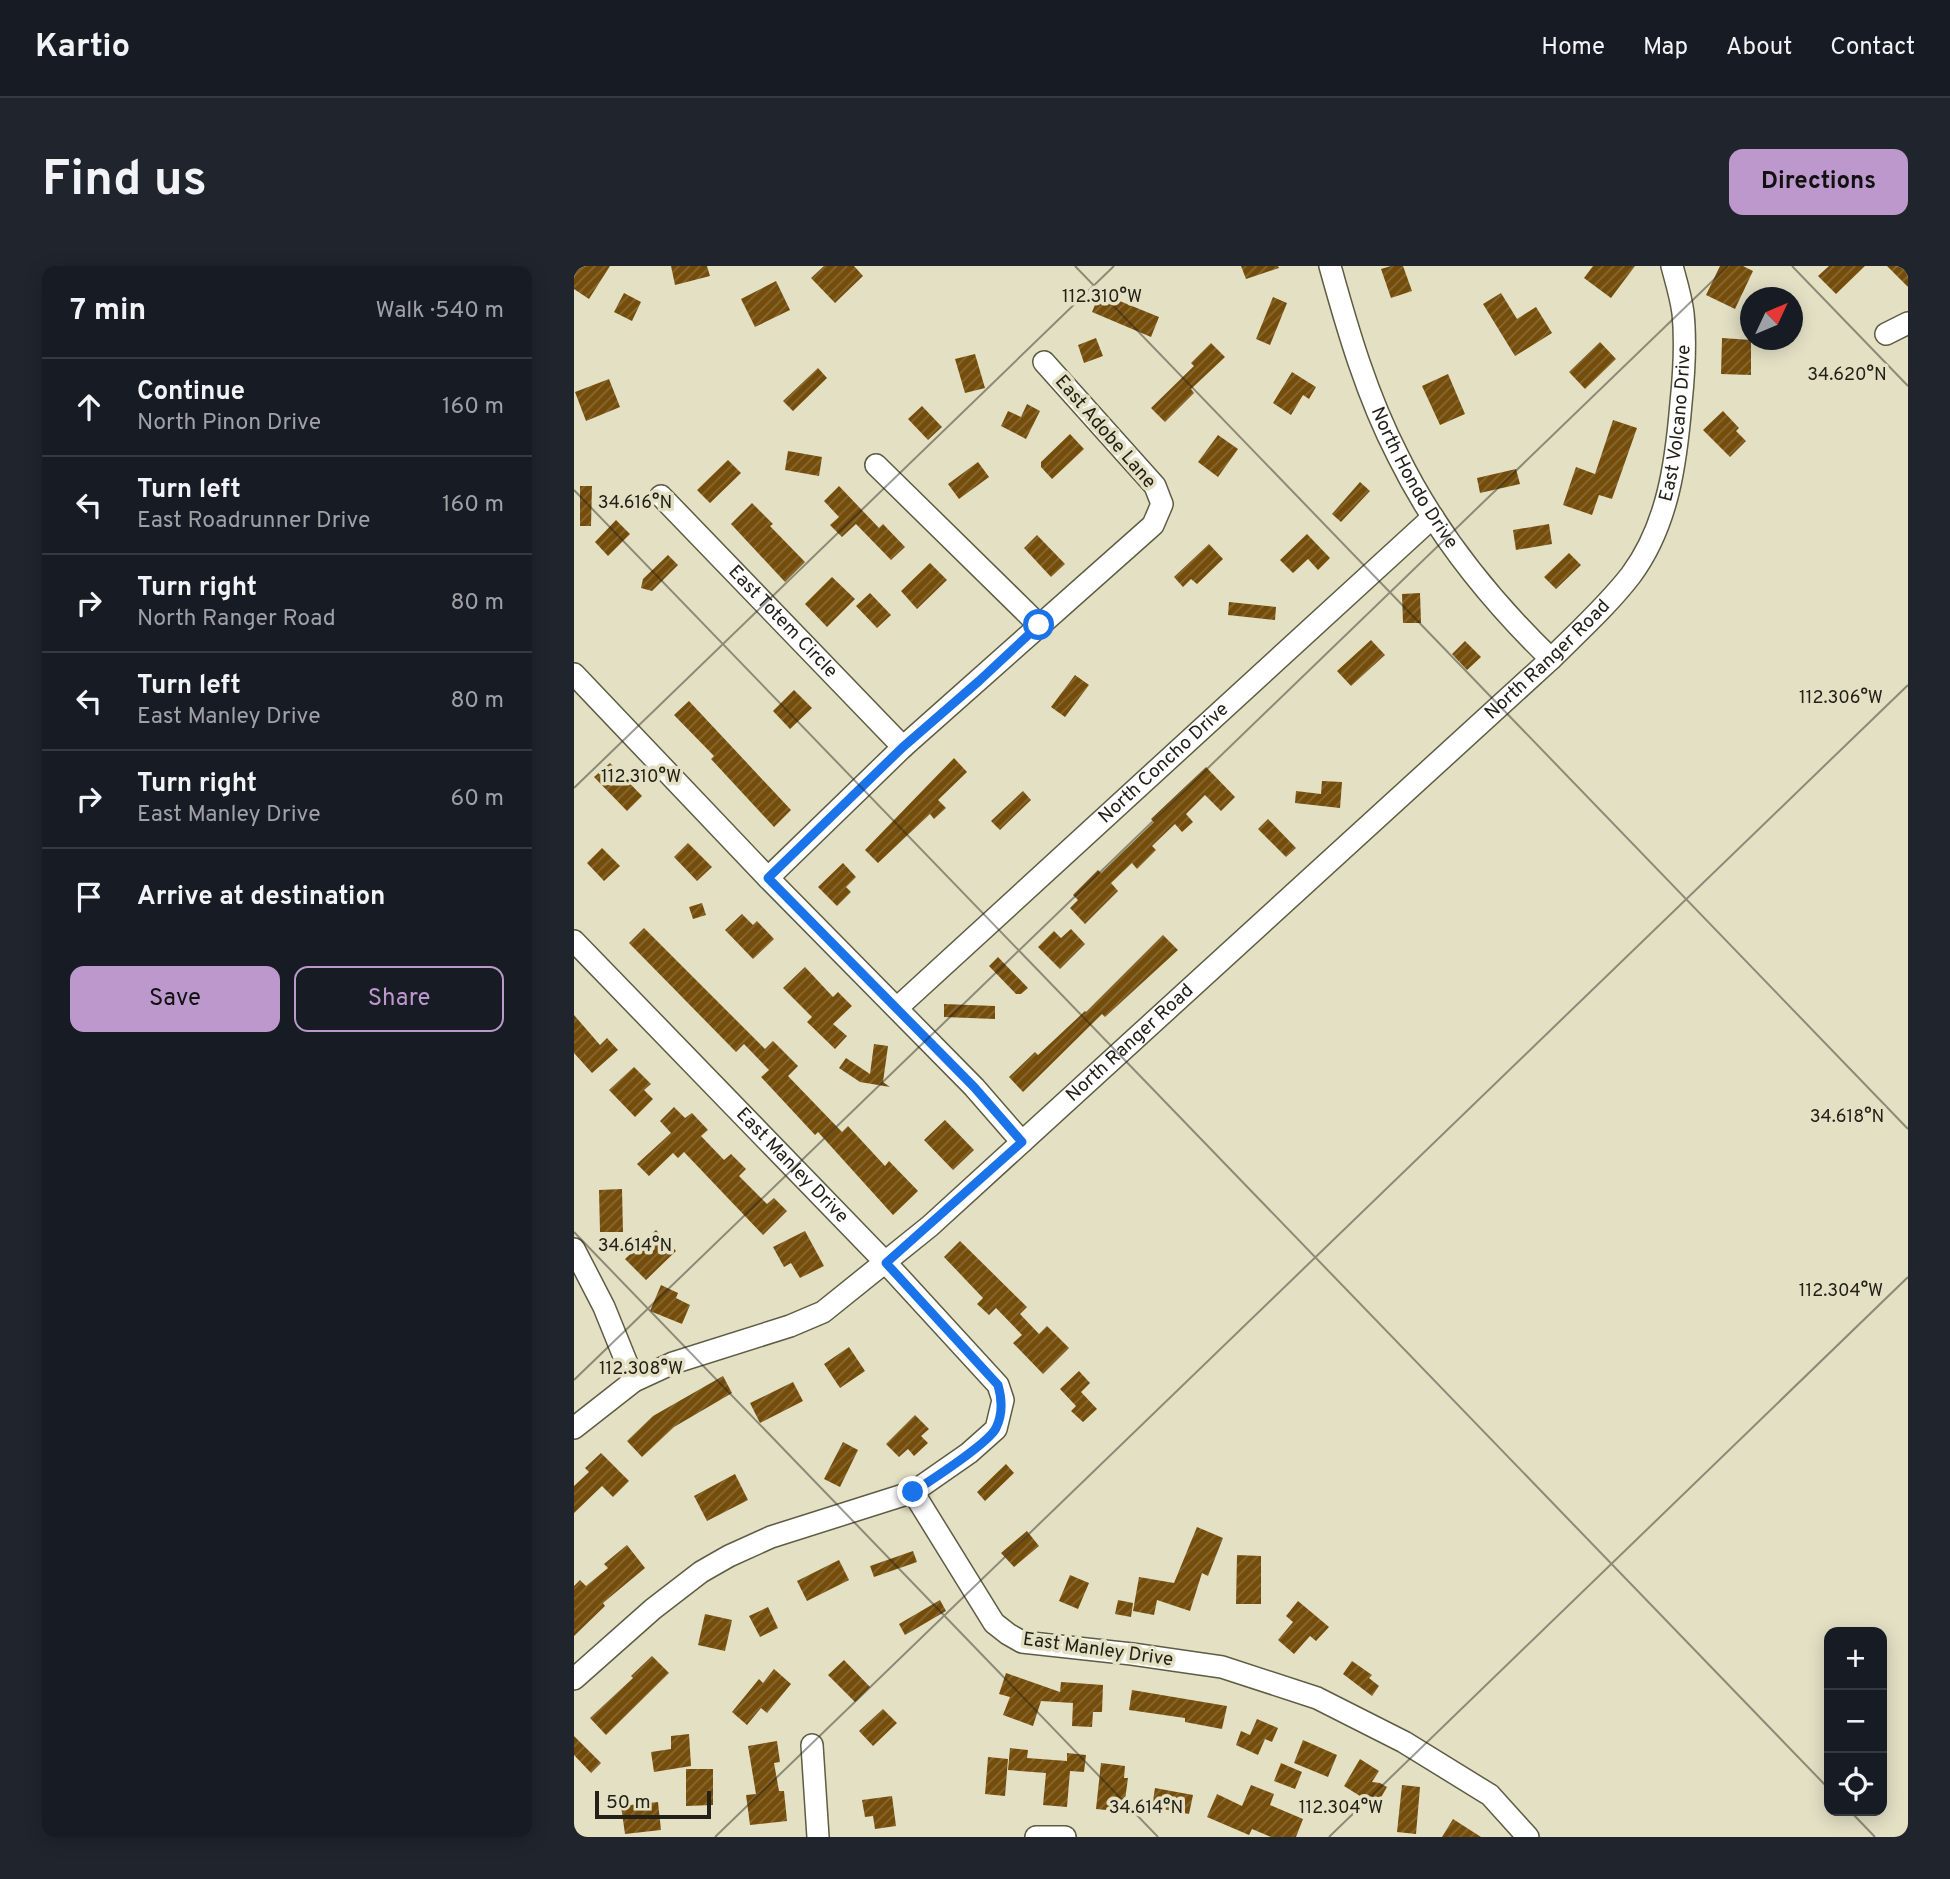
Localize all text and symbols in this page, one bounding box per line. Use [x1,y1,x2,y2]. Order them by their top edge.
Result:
text: Kartio [35,27,130,69]
text: Home [1541,33,1605,63]
text: Map [1643,33,1688,63]
text: About [1726,33,1792,63]
text: Contact [1830,33,1915,63]
button: Directions [1729,149,1908,215]
text: Find us [42,151,207,213]
text: 112.310°W [1062,286,1142,309]
north arrow [1740,287,1803,350]
text: 7 min [70,293,146,330]
text: Walk · 540 m [375,297,504,326]
street label: East Volcano Drive [1654,345,1697,504]
text: 34.620°N [1807,364,1887,387]
street label: East Adobe Lane [1049,370,1161,494]
text: Continue [137,376,245,409]
icon: ahead [70,388,108,426]
text: 160 m [442,393,504,422]
street label: North Hondo Drive [1365,403,1463,554]
text: North Pinon Drive [137,409,321,438]
text: Turn left [137,474,241,507]
icon: left [70,486,108,524]
text: 160 m [442,491,504,520]
text: 34.616°N [598,492,672,515]
text: East Roadrunner Drive [137,507,370,536]
street label: East Totem Circle [723,561,842,683]
text: Turn right [137,572,257,605]
icon: right [70,584,108,622]
text: 80 m [451,589,504,618]
street label: North Ranger Road [1480,595,1616,725]
text: North Ranger Road [137,605,336,634]
route start [1023,609,1054,640]
text: Turn left [137,670,241,703]
icon: left [70,682,108,720]
text: 80 m [451,687,504,716]
text: 112.306°W [1799,687,1883,710]
street label: North Concho Drive [1094,698,1234,829]
text: East Manley Drive [137,703,321,732]
text: 112.310°W [601,766,681,789]
text: Turn right [137,768,257,801]
icon: right [70,780,108,818]
text: 60 m [451,785,504,814]
text: East Manley Drive [137,801,321,830]
icon: arrive [70,878,108,916]
text: Arrive at destination [137,881,385,914]
button: Save [70,966,280,1032]
button: Share [294,966,504,1032]
street label: North Ranger Road [1061,979,1199,1108]
street label: East Manley Drive [730,1103,853,1229]
text: 34.618°N [1810,1106,1884,1129]
text: 34.614°N [598,1235,672,1258]
text: 112.304°W [1799,1280,1883,1303]
text: 112.308°W [599,1358,683,1381]
route end [897,1476,928,1507]
map controls [1824,1627,1887,1816]
button: + [1824,1627,1887,1690]
street label: East Manley Drive [1021,1628,1175,1672]
button: − [1824,1690,1887,1753]
button: locate [1824,1753,1887,1816]
scale bar [595,1788,710,1820]
text: 50 m [606,1791,651,1815]
text: 34.614°N [1109,1797,1183,1820]
text: 112.304°W [1299,1797,1383,1820]

